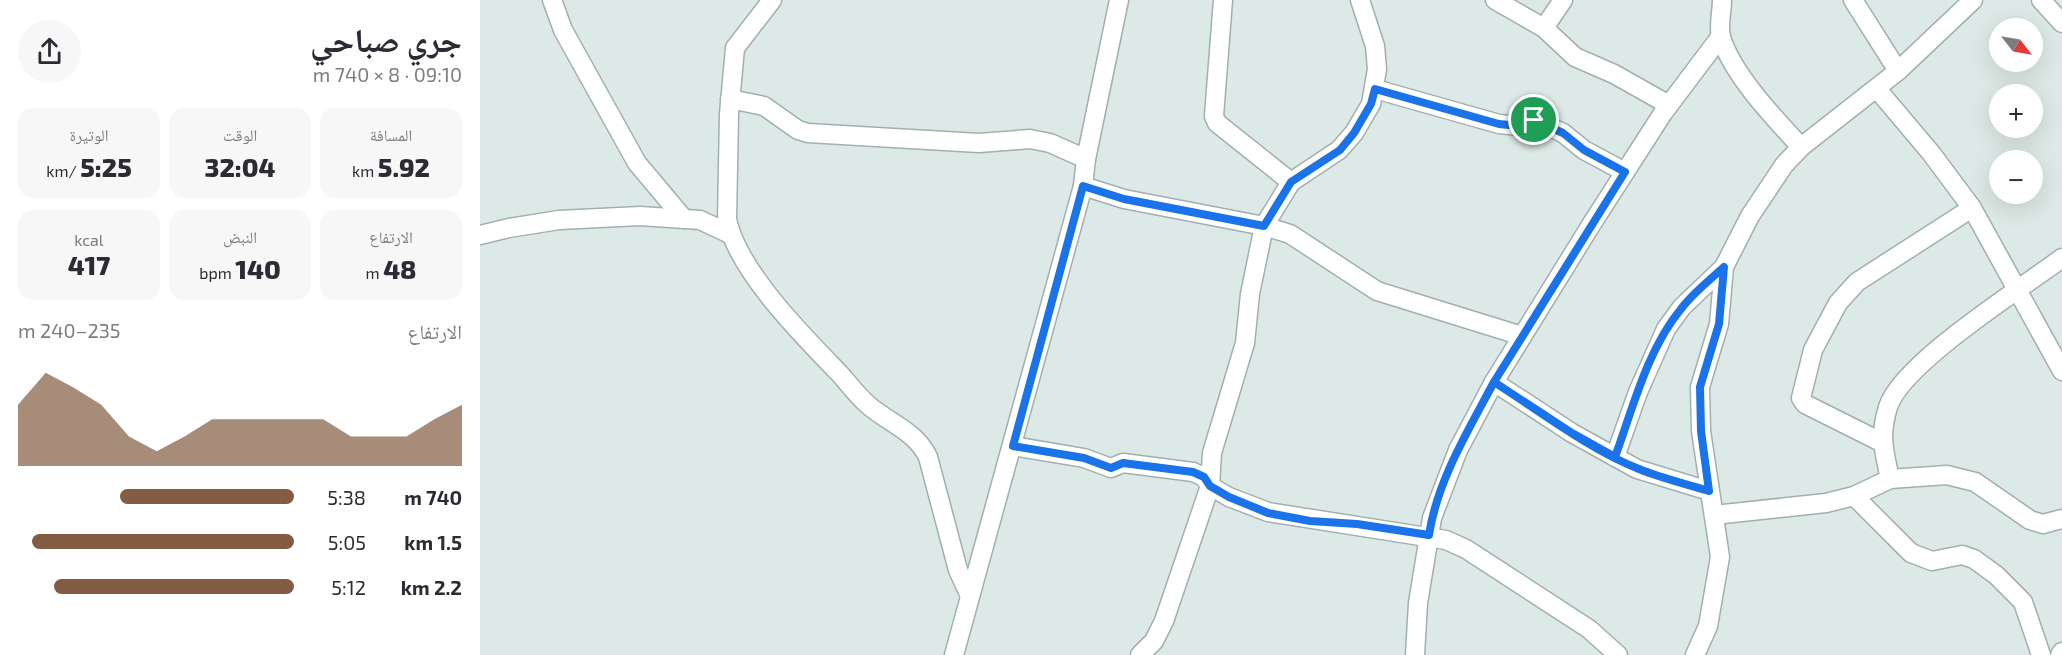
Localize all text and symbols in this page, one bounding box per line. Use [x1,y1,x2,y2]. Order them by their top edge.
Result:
north arrow [1989,18,2043,72]
map controls [1989,18,2043,204]
text: جري صباحي [310,19,462,59]
button: share [18,20,81,83]
text: 09:10 · 8 × 740 m [313,62,462,86]
button: + [1989,84,2043,138]
pin [1508,94,1559,145]
icon: arrive [1517,103,1550,136]
text: الوتيرة [70,125,108,144]
text: الوقت [223,125,257,144]
text: المسافة [370,125,412,144]
button: − [1989,150,2043,204]
text: 5:25 [80,151,132,182]
text: 32:04 [205,151,275,182]
text: 5.92 [378,151,430,182]
text: /km [46,161,80,180]
text: km [352,161,378,180]
text: النبض [223,227,257,246]
text: الارتفاع [369,227,413,246]
text: kcal [74,230,104,249]
text: 417 [68,249,110,280]
text: 140 [235,253,281,284]
text: 48 [383,253,416,284]
text: bpm [199,263,235,282]
text: m [366,263,383,282]
text: 235–240 m [18,318,121,342]
text: الارتفاع [407,319,462,343]
text: 5:38 [327,485,366,509]
text: 740 m [404,485,462,509]
text: 5:05 [328,530,366,554]
text: 1.5 km [404,530,462,554]
text: 5:12 [331,575,366,599]
text: 2.2 km [401,575,462,599]

